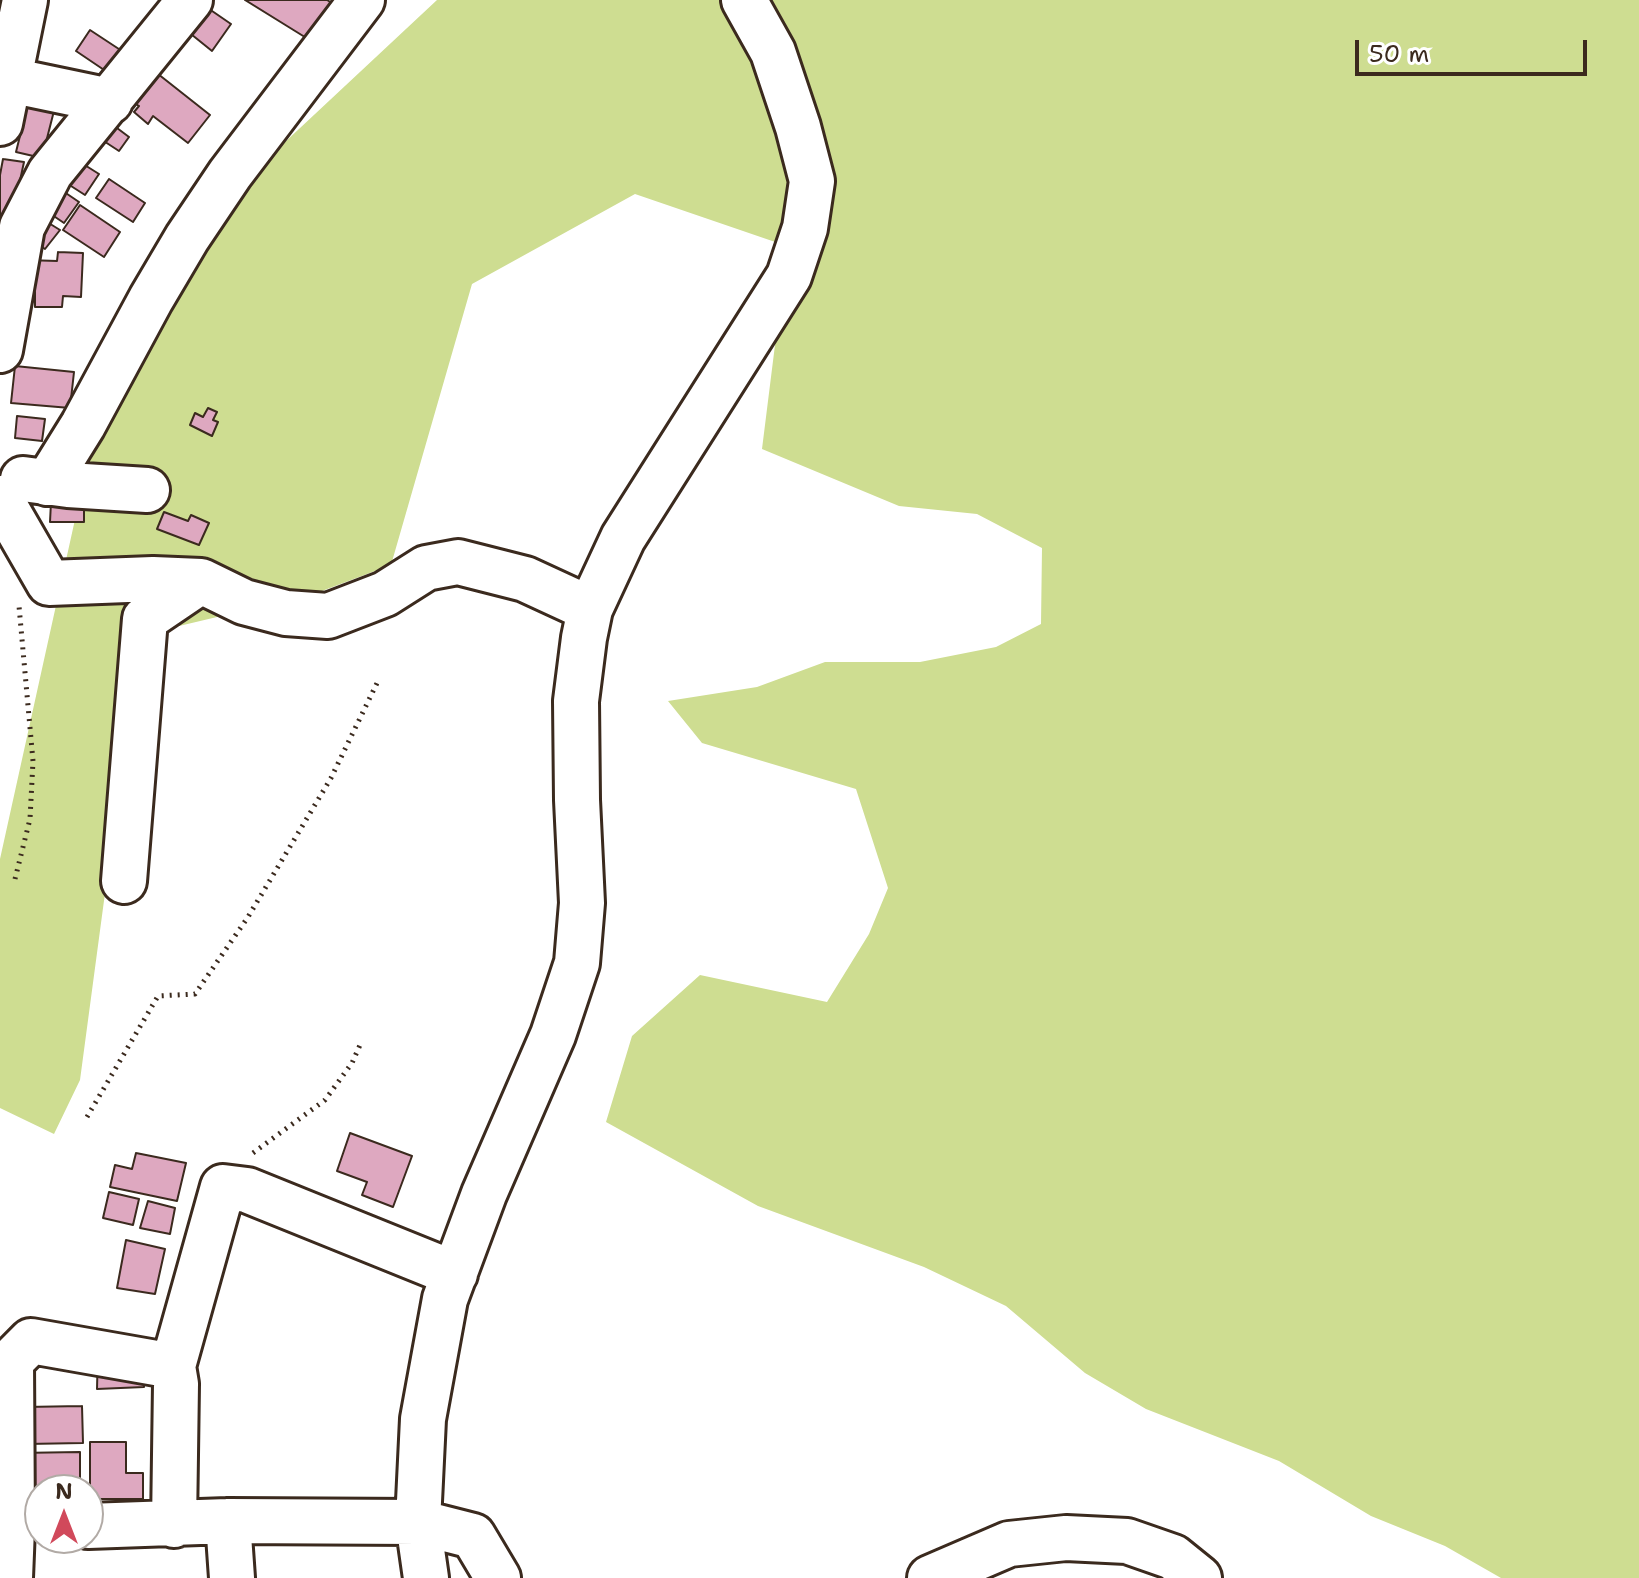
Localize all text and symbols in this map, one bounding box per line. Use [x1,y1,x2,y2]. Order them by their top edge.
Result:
scale bar [1359,24,1591,74]
text: 50 m [1369,38,1429,70]
north arrow [24,1474,104,1554]
text: N [55,1477,73,1506]

